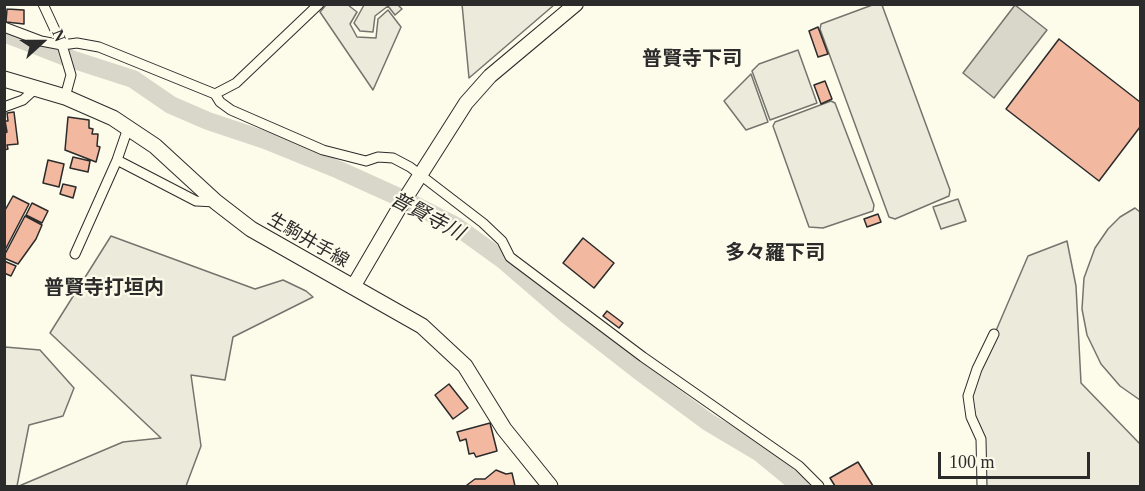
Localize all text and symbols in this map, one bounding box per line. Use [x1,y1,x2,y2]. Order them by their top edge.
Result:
north arrow [12,12,72,72]
text: N [49,27,69,44]
district label: 普賢寺下司 [642,45,742,69]
water label: 普賢寺川 [387,186,469,244]
street label: 生駒井手線 [265,207,353,271]
district label: 多々羅下司 [725,239,825,263]
district label: 普賢寺打垣内 [44,274,164,298]
scale bar [941,440,1092,478]
text: 100 m [949,452,995,472]

